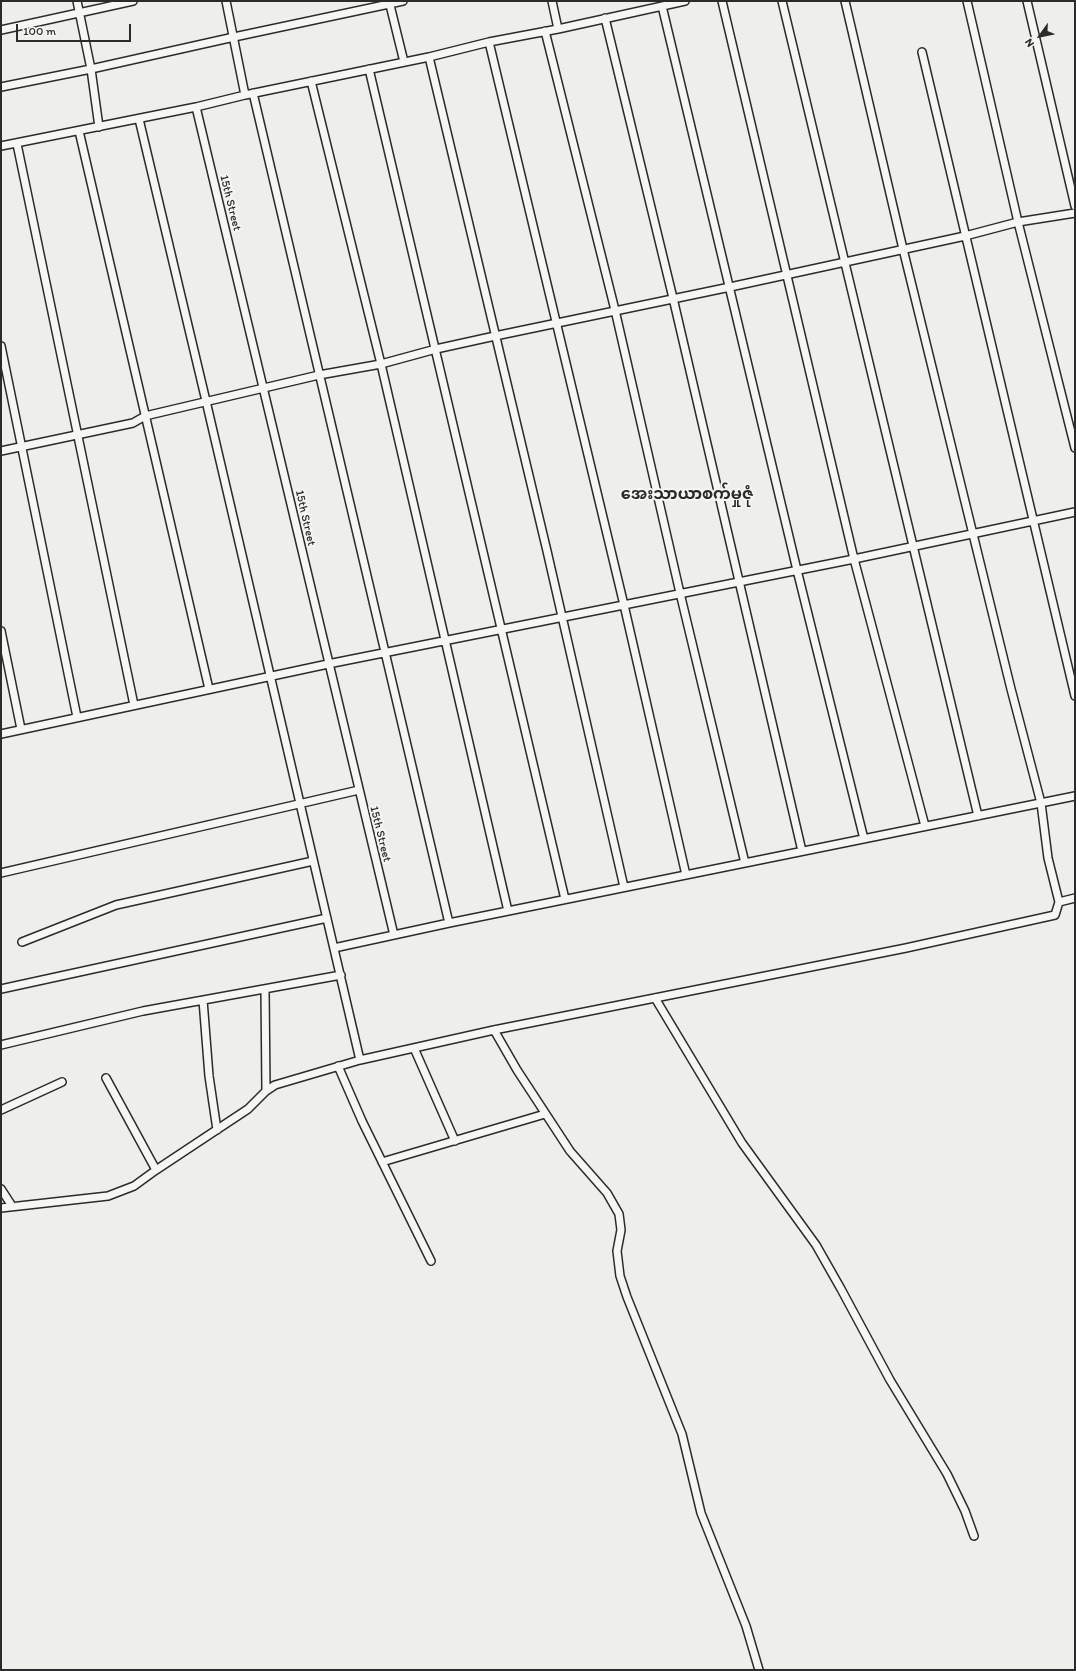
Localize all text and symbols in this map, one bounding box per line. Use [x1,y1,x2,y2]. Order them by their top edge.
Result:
scale bar [18,16,133,42]
north arrow [1020,16,1060,56]
text: 100 m [23,24,56,38]
text: N [1022,36,1037,49]
street label: 15th Street [216,174,244,232]
district label: အေးသာယာစက်မှုဇုံ [621,485,753,505]
street label: 15th Street [292,489,318,547]
street label: 15th Street [366,805,394,863]

